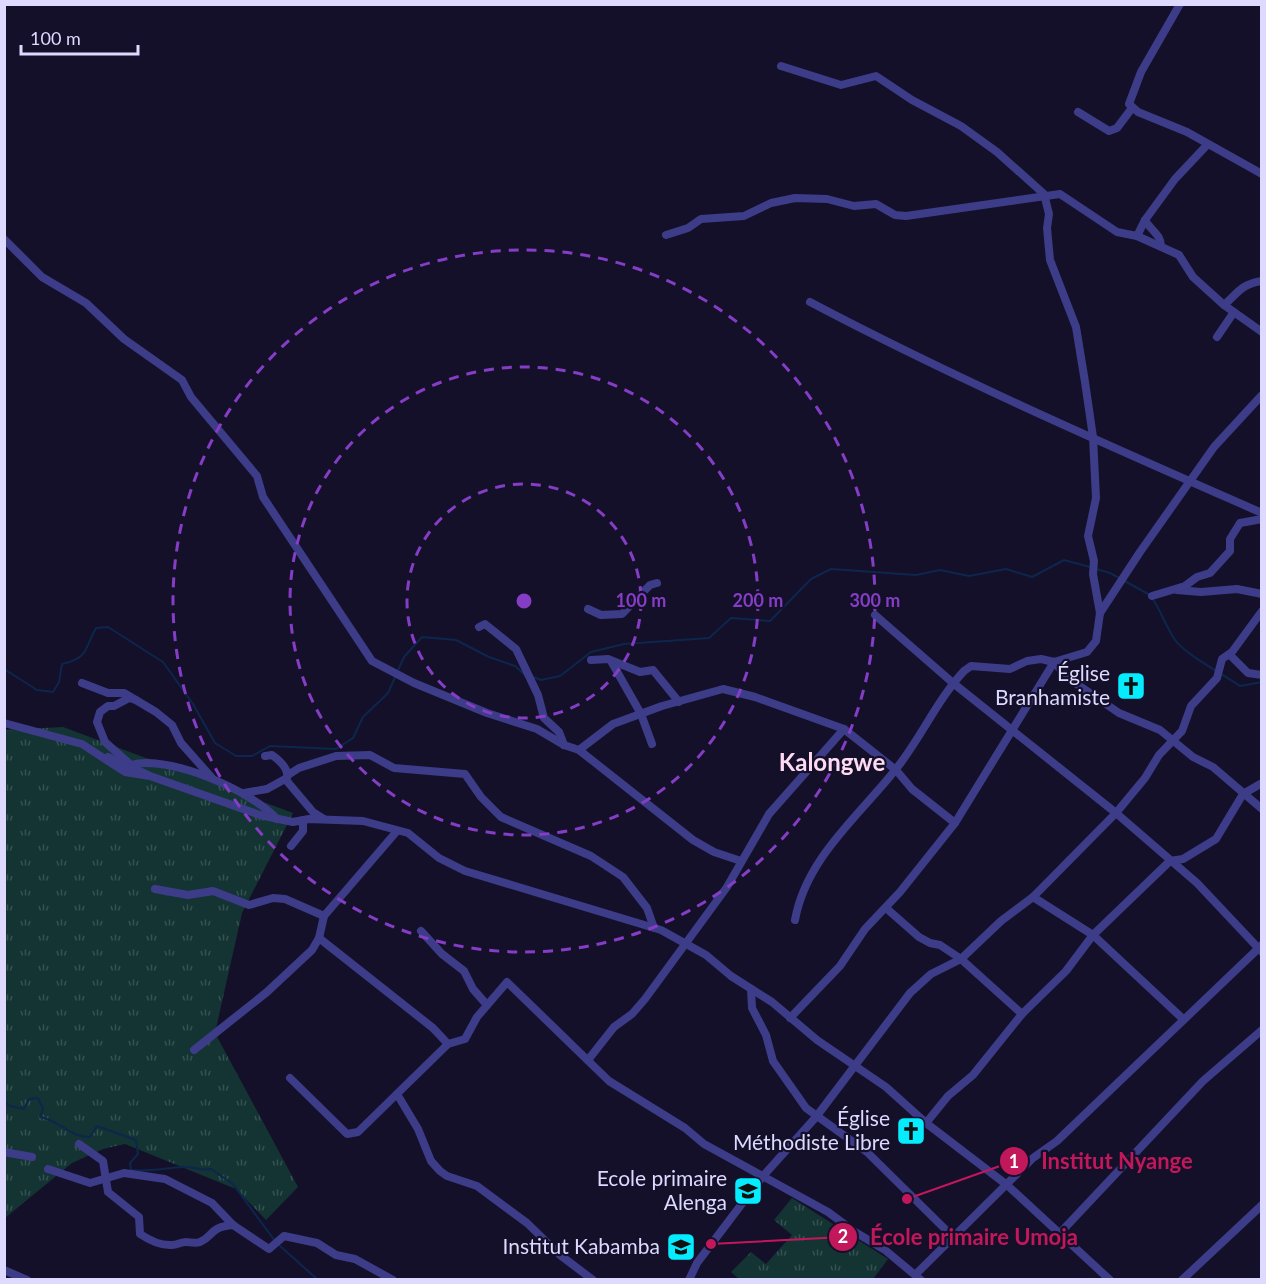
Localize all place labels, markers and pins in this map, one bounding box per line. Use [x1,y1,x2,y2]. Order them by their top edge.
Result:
centre of rings [514,591,534,611]
place label: Église Branhamiste [995,660,1110,709]
church icon: Église Branhamiste [1115,670,1147,702]
place label: Église Méthodiste Libre [733,1105,890,1154]
church icon: Église Méthodiste Libre [895,1115,927,1147]
callout: Institut Nyange [999,1141,1205,1181]
place label: Ecole primaire Alenga [597,1165,727,1214]
school or university icon: Ecole primaire Alenga [732,1175,764,1207]
callout: École primaire Umoja [828,1217,1090,1257]
school or university icon: Institut Kabamba [665,1231,697,1263]
place label: Institut Kabamba [502,1233,660,1258]

